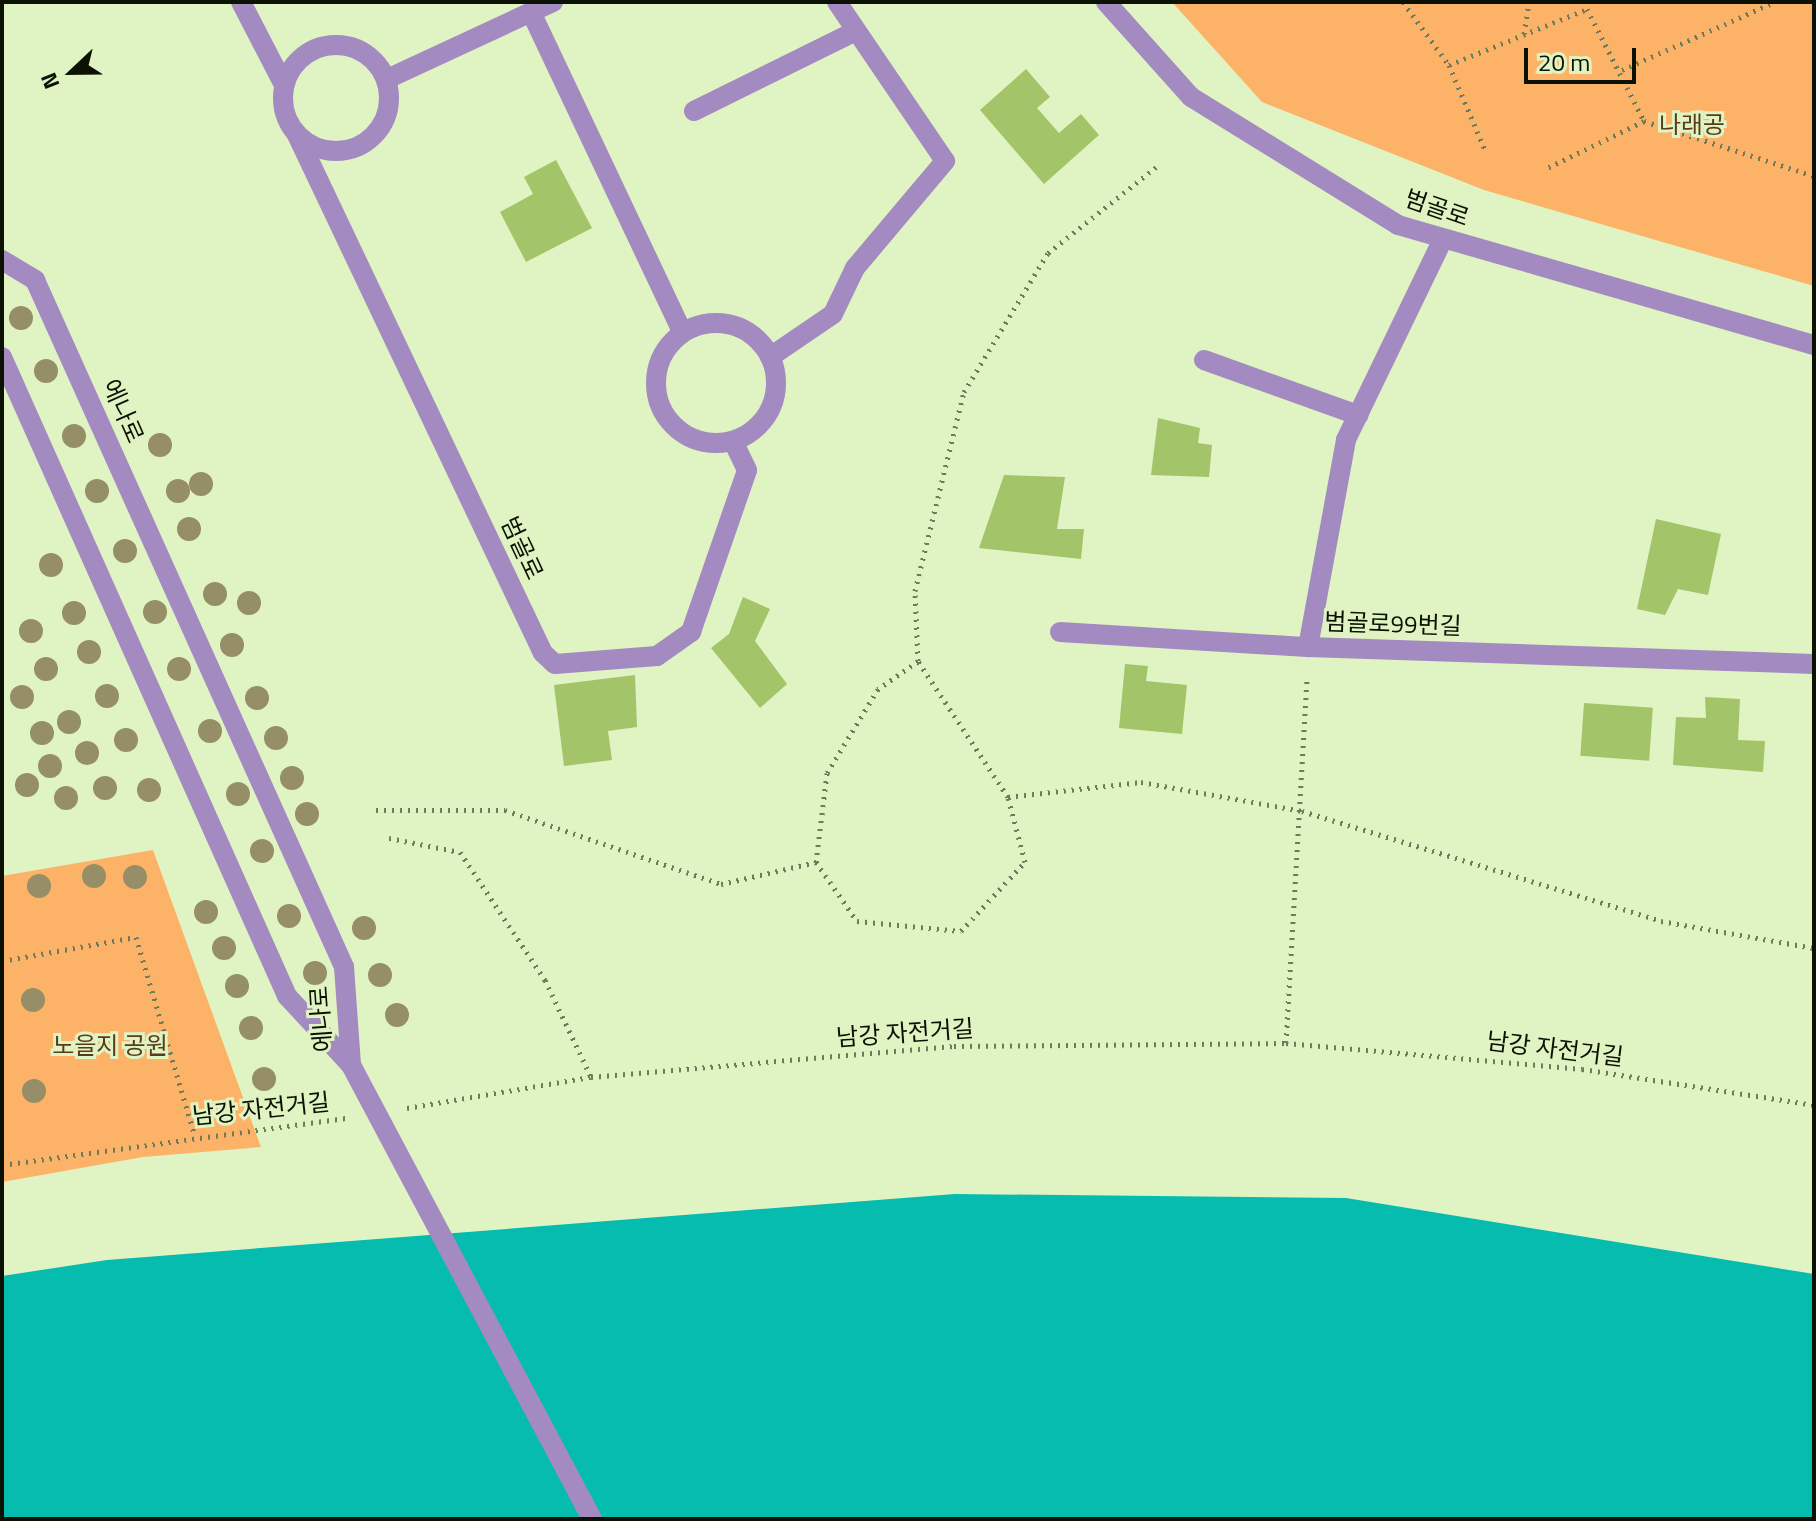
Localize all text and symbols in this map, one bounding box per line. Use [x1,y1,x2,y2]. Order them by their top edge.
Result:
north arrow [32,32,112,112]
scale bar [1528,32,1640,82]
text: 20 m [1538,44,1590,80]
text: N [31,68,68,94]
park label: 나래공 [1659,111,1725,139]
street label: 범골로 [1401,184,1473,232]
street label: 에나로 [96,375,150,447]
street label: 범골로 [495,512,549,584]
street label: 범골로99번길 [1324,607,1462,641]
street label: 에나로 [304,985,338,1053]
street label: 남강 자전거길 [835,1014,975,1052]
street label: 남강 자전거길 [1485,1026,1625,1072]
park label: 노을지 공원 [52,1032,168,1060]
street label: 남강 자전거길 [191,1087,331,1131]

